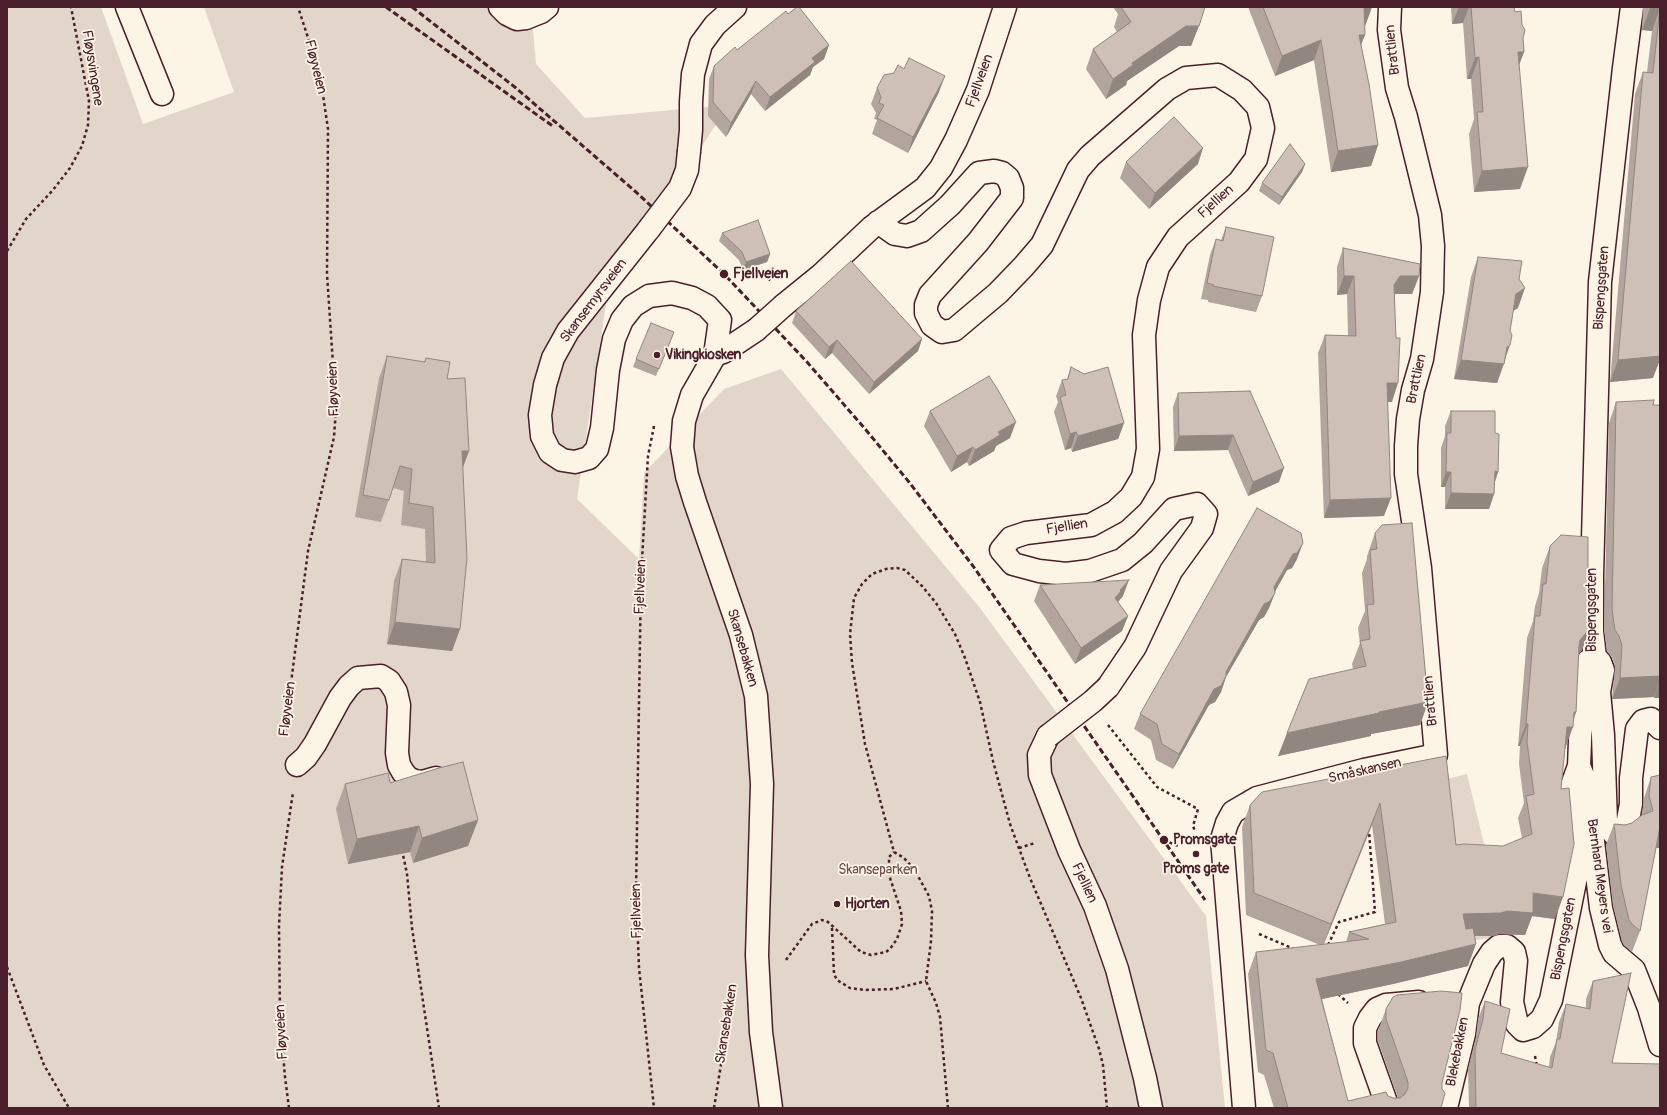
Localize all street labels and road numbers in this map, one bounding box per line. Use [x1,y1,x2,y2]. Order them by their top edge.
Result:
street label: Brattlien [1382,24,1404,76]
street label: Fløysvingene [78,29,106,107]
street label: Fløyveien [300,38,330,96]
street label: Fjellveien [963,52,997,110]
street label: Fjellien [1195,182,1237,222]
street label: Bispengsgaten [1591,245,1613,331]
street label: Skansemyrsveien [557,256,631,346]
street label: Brattlien [1404,352,1430,406]
street label: Fløyveien [325,361,343,417]
street label: Fjellien [1045,515,1089,539]
street label: Fjellveien [632,559,650,615]
street label: Bispengsgaten [1584,568,1600,652]
street label: Skansebakken [723,607,761,689]
street label: Brattlien [1420,675,1442,727]
street label: Fløyveien [276,680,300,738]
street label: Småskansen [1327,754,1403,788]
street label: Bernhard Meyers vei [1583,818,1615,934]
street label: Fjellien [1067,860,1101,906]
street label: Fjellveien [628,883,646,939]
street label: Bispengsgaten [1548,896,1580,982]
street label: Skansebakken [712,983,742,1065]
street label: Fløyveien [272,1004,292,1060]
street label: Blekebakken [1443,1016,1473,1088]

